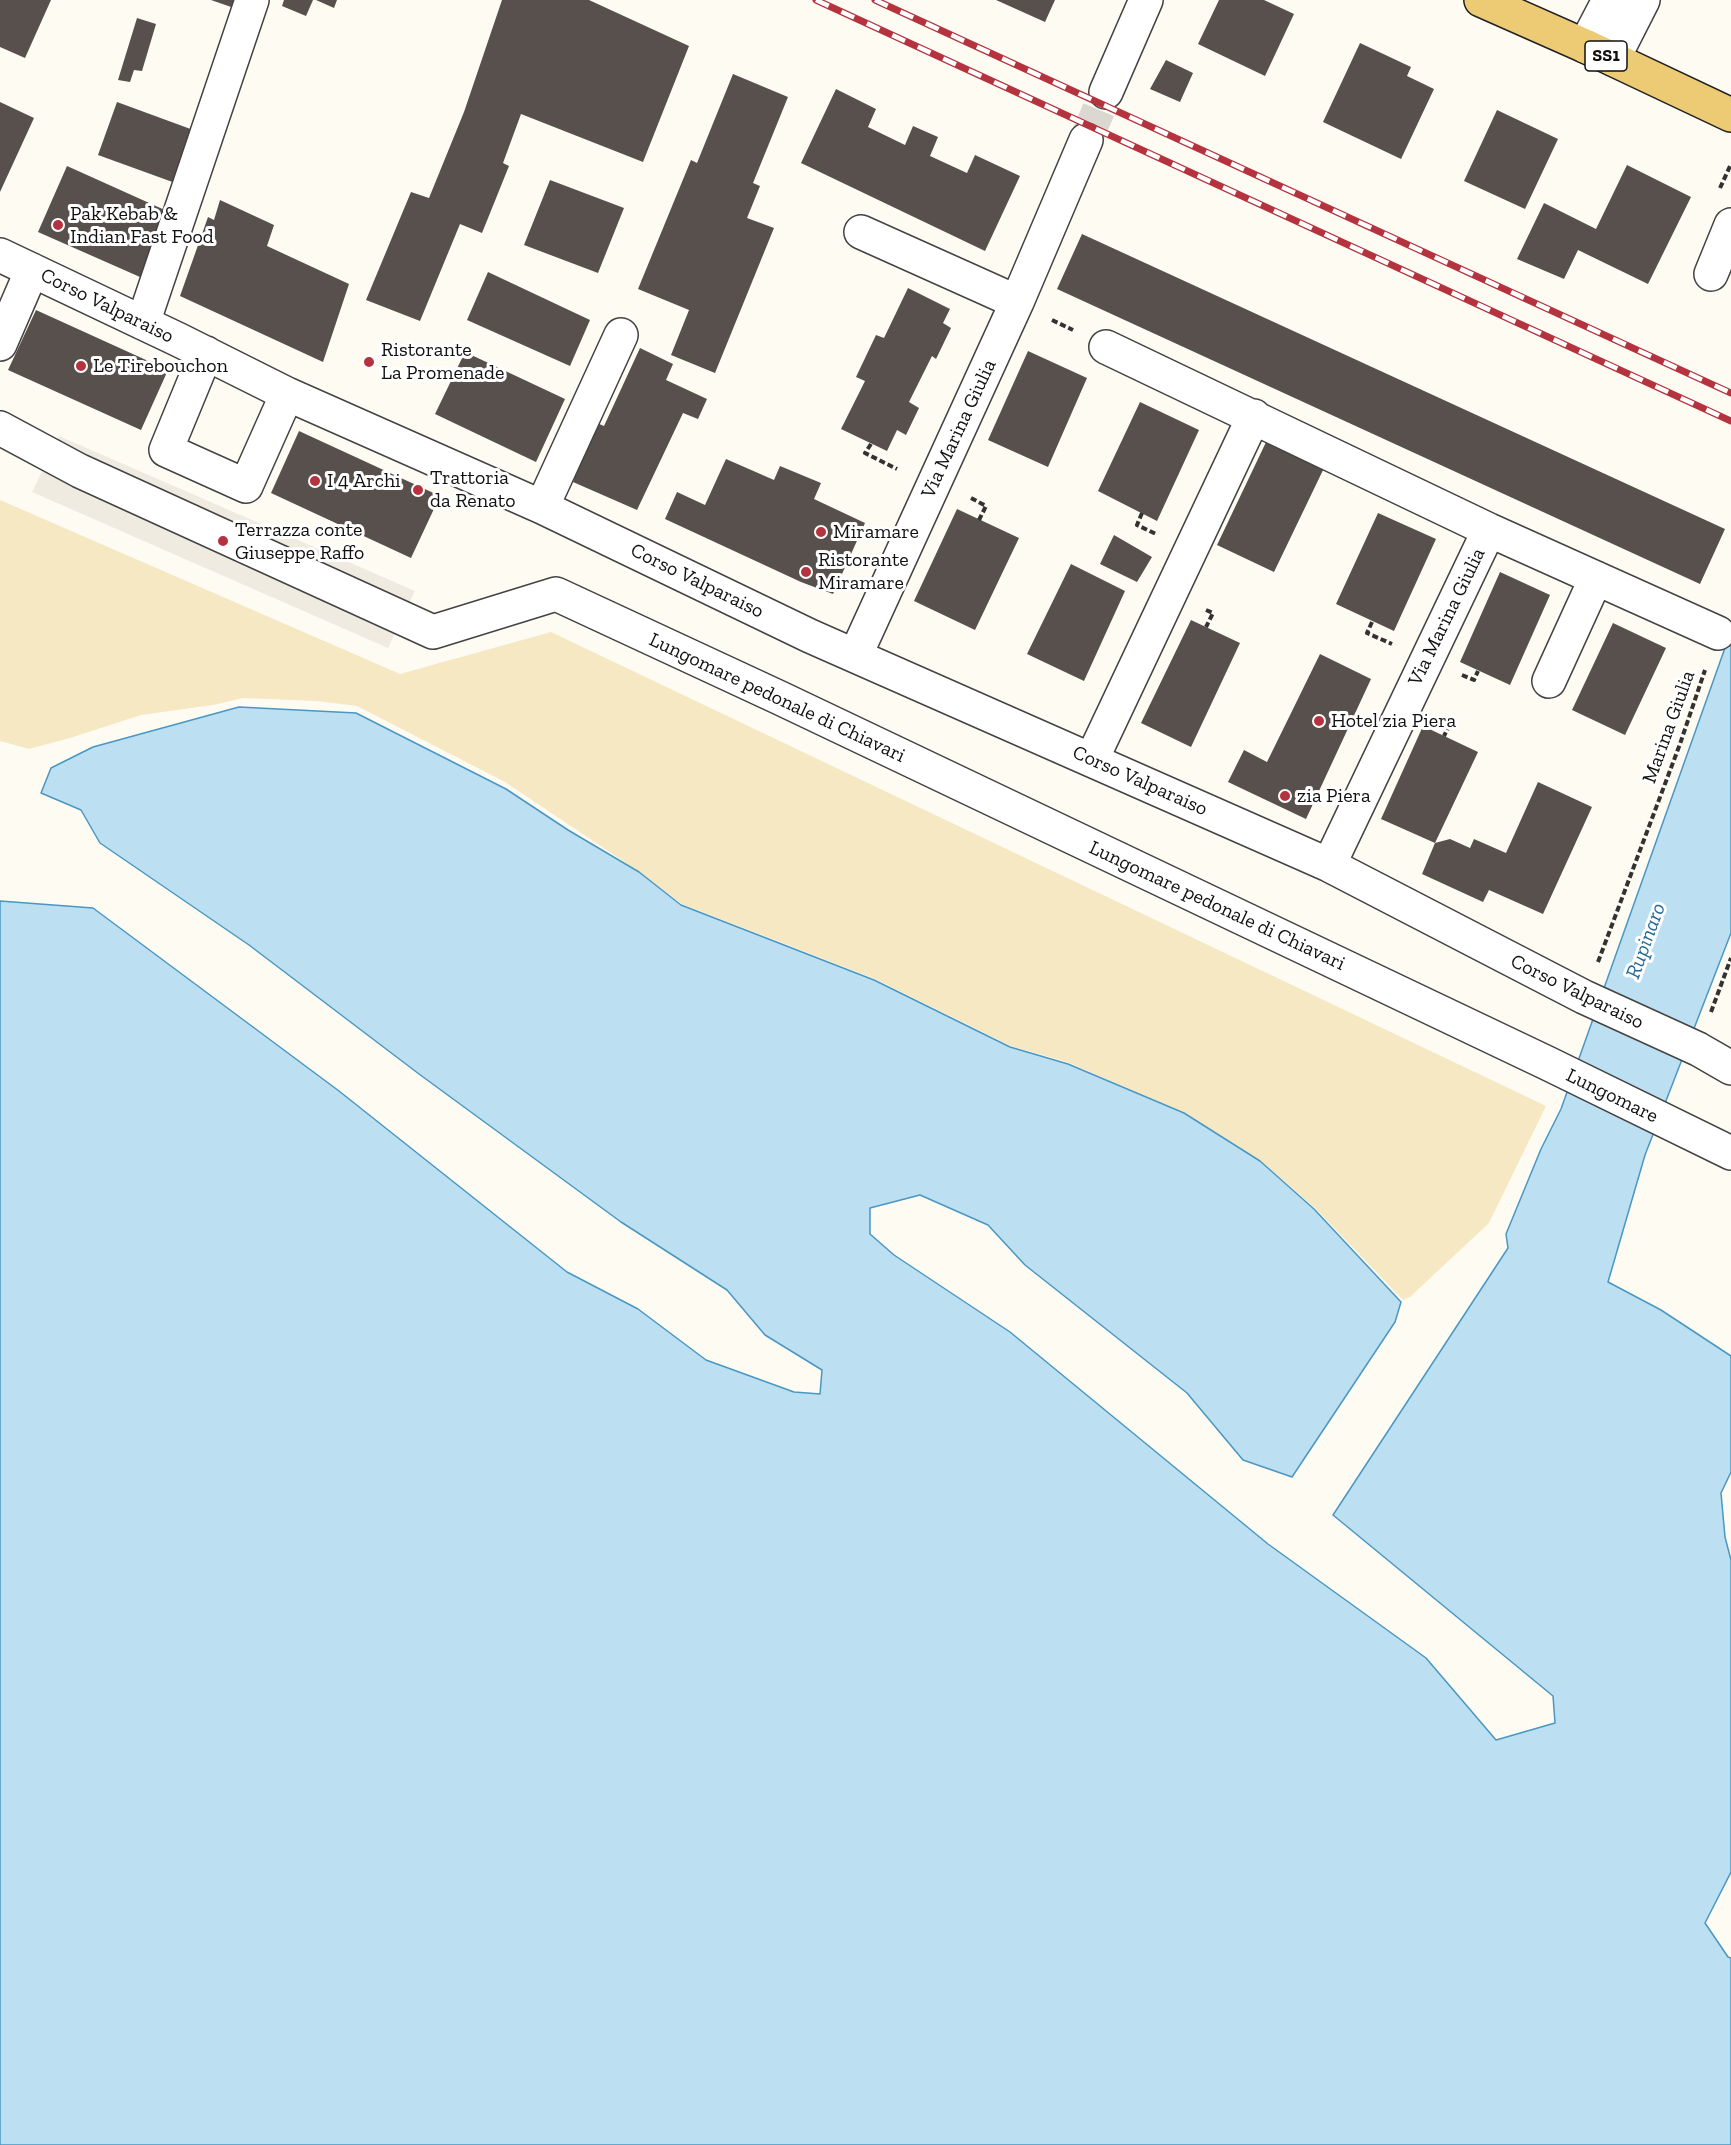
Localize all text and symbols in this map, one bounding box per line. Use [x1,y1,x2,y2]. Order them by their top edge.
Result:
road number: SS1 [1585,41,1627,71]
place label: Pak Kebab & Indian Fast Food [70,202,214,249]
marker: Pak Kebab & Indian Fast Food [51,218,65,232]
street label: Corso Valparaiso [37,263,177,349]
place label: Ristorante La Promenade [381,338,504,385]
place label: Le Tirebouchon [93,354,228,378]
marker: Ristorante La Promenade [362,355,376,369]
street label: Via Marina Giulia [916,356,1002,502]
marker: Le Tirebouchon [74,359,88,373]
place label: Trattoria da Renato [430,466,515,513]
place label: I 4 Archi [327,469,401,493]
marker: I 4 Archi [308,474,322,488]
marker: Trattoria da Renato [411,483,425,497]
place label: Terrazza conte Giuseppe Raffo [235,518,364,565]
place label: Miramare [833,520,919,544]
marker: Miramare [814,525,828,539]
marker: Terrazza conte Giuseppe Raffo [216,534,230,548]
street label: Corso Valparaiso [627,538,767,624]
street label: Via Marina Giulia [1403,544,1491,690]
place label: Ristorante Miramare [818,548,909,595]
marker: Ristorante Miramare [799,565,813,579]
street label: Lungomare pedonale di Chiavari [645,628,909,768]
street label: Marina Giulia [1638,667,1700,787]
place label: Hotel zia Piera [1331,709,1456,733]
marker: Hotel zia Piera [1312,714,1326,728]
street label: Corso Valparaiso [1069,741,1211,821]
place label: zia Piera [1297,784,1371,808]
marker: zia Piera [1278,789,1292,803]
street label: Lungomare pedonale di Chiavari [1085,836,1349,976]
water label: Rupinaro [1621,900,1671,982]
street label: Corso Valparaiso [1507,949,1647,1035]
street label: Lungomare [1562,1063,1662,1129]

